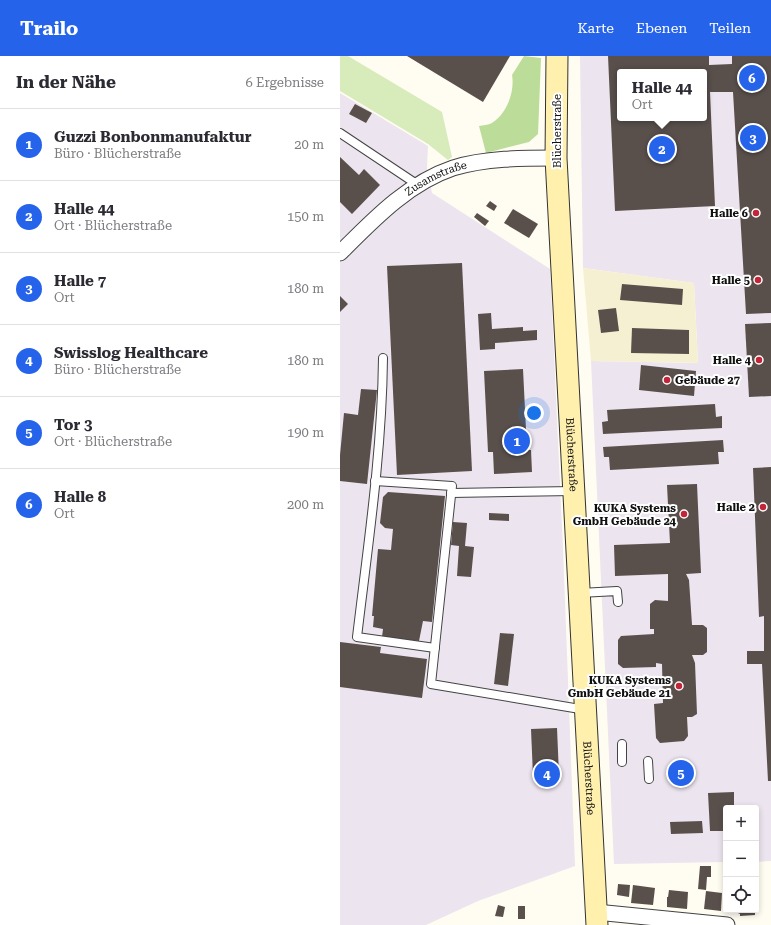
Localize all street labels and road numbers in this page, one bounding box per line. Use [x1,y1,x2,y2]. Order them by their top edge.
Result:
street label: Blücherstraße [551,94,564,168]
street label: Zusamstraße [402,159,468,199]
street label: Blücherstraße [563,417,580,492]
street label: Blücherstraße [580,741,597,816]

